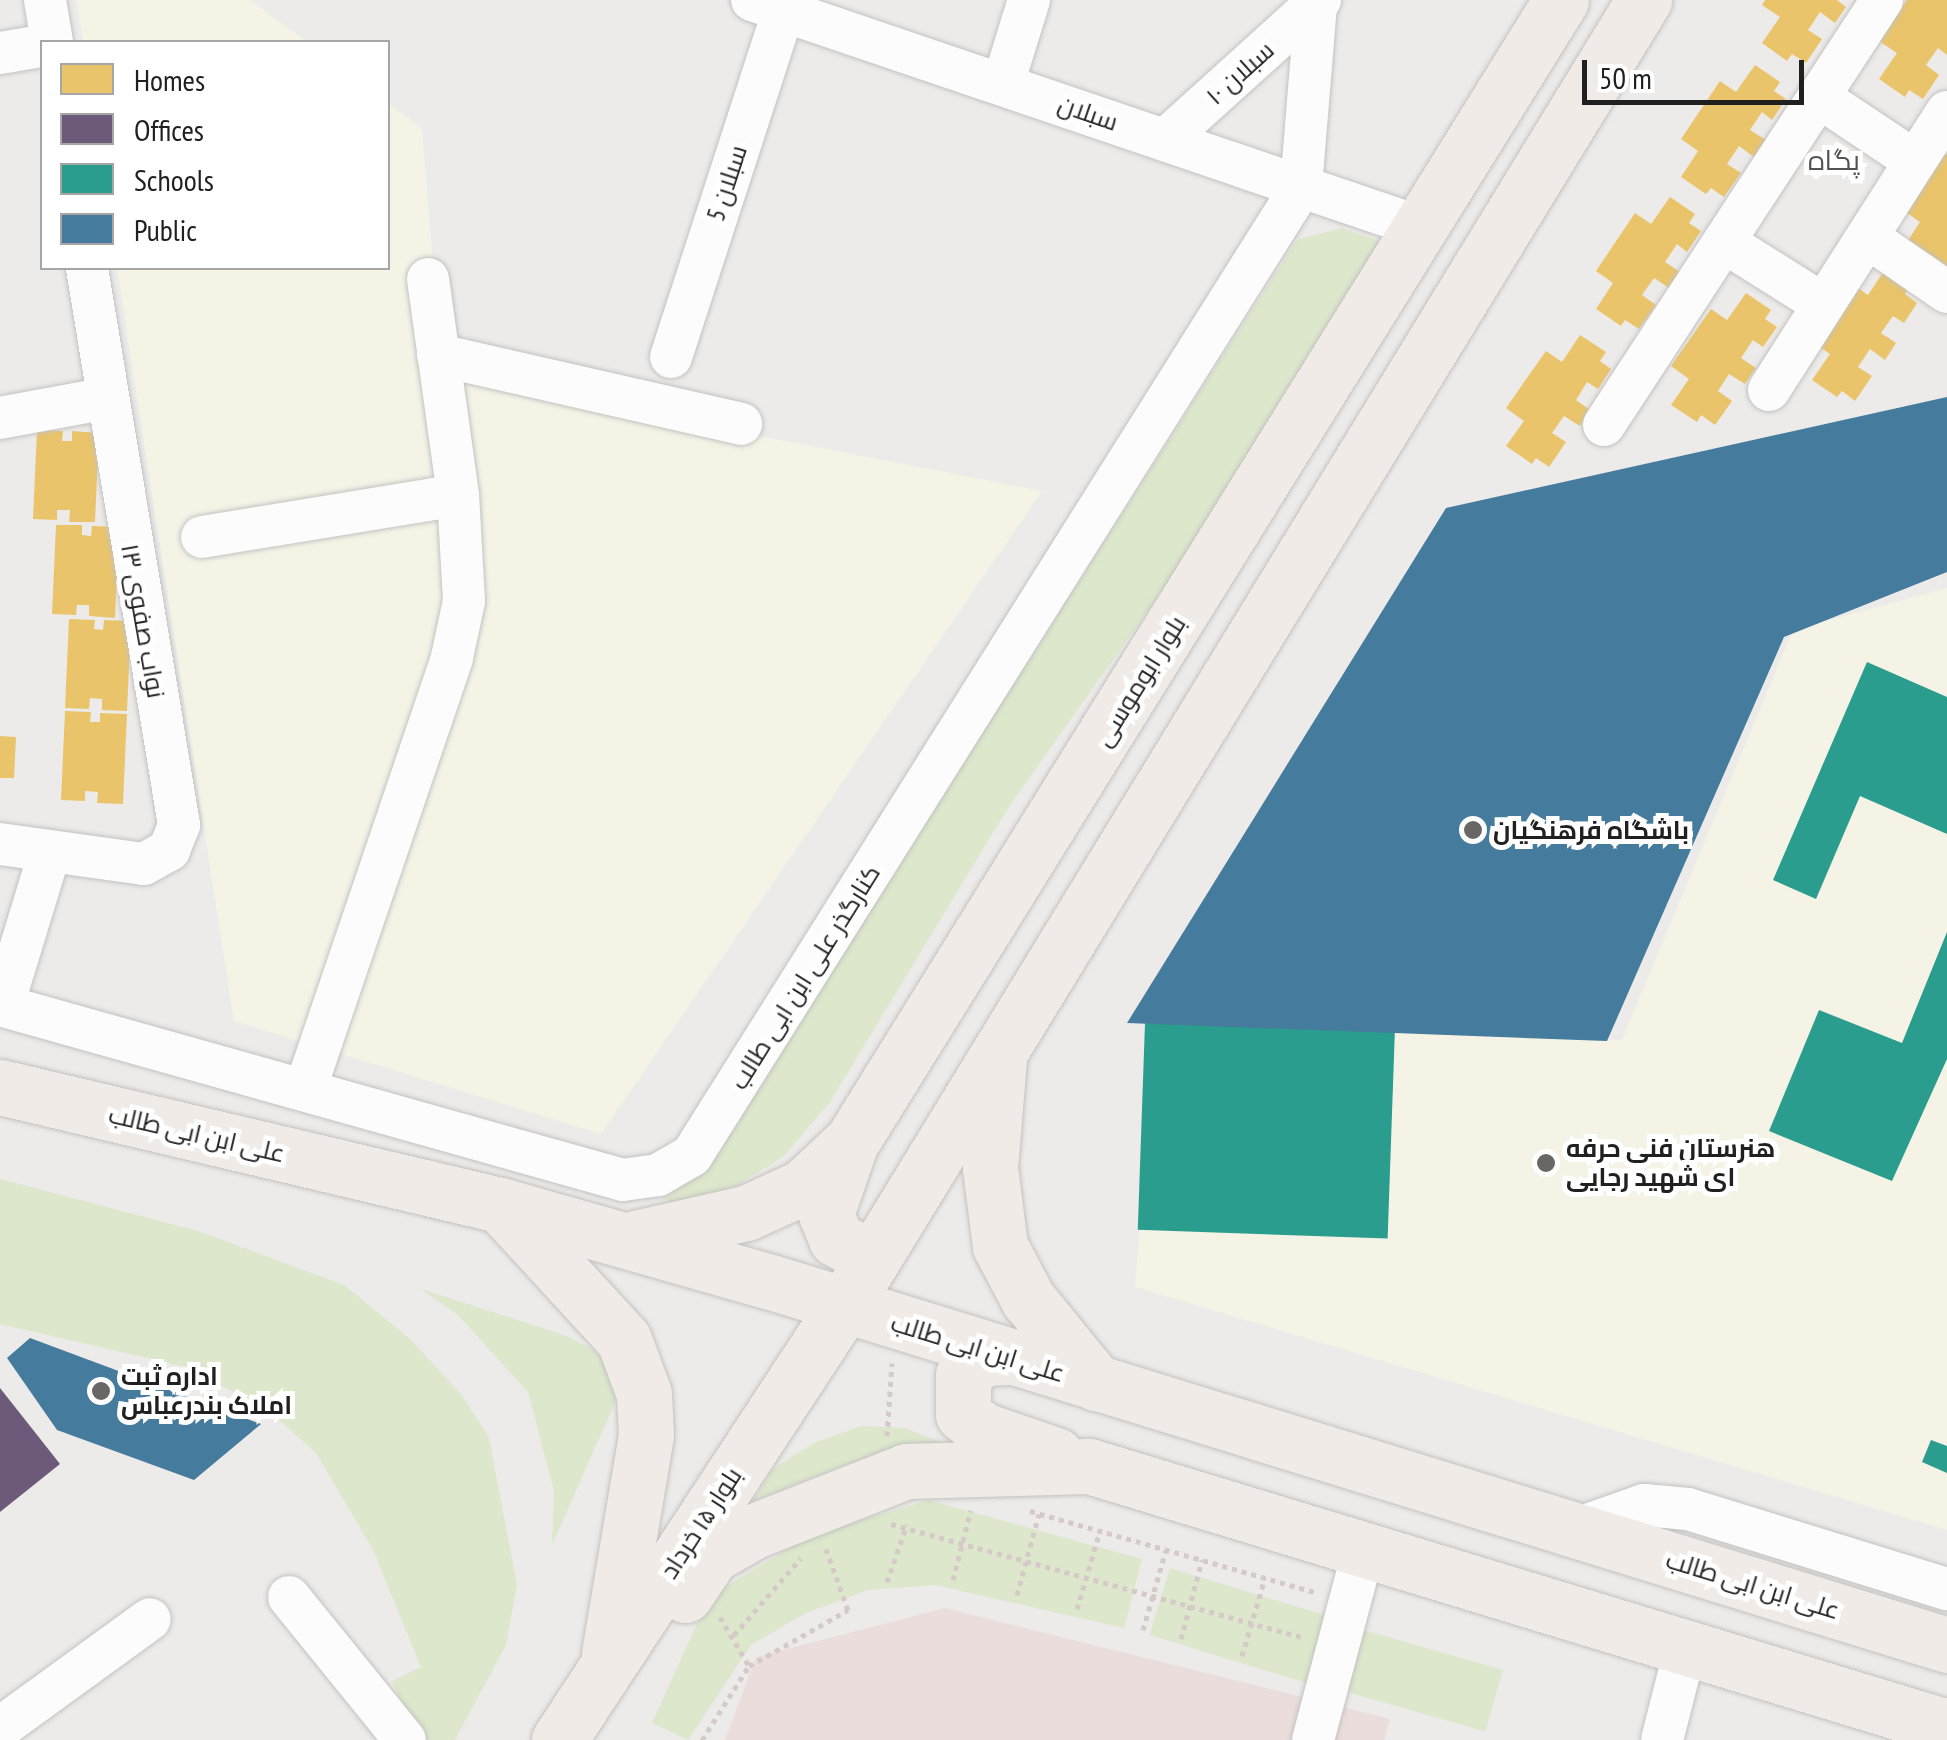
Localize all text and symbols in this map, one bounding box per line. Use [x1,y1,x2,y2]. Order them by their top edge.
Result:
street label: سبلان ۱۰ [1200,35,1280,111]
legend [40,40,390,270]
scale bar [1587,40,1810,102]
text: 50 m [1599,58,1652,97]
text: Homes [134,60,205,99]
street label: سبلان [1054,89,1122,137]
text: Offices [134,110,204,149]
street label: سبلان 5 [701,141,753,225]
district label: پگاه [1808,143,1860,177]
text: Schools [134,160,214,199]
text: Public [134,210,197,249]
street label: نواب صفوی ۱۳ [115,542,171,700]
street label: بلوار ابوموسی [1088,610,1192,752]
place label: باشگاه فرهنگیان [1493,815,1689,845]
marker: باشگاه فرهنگیان [1462,819,1484,841]
street label: کنارگذر علی ابن ابی طالب [724,859,886,1095]
street label: علی ابن ابی طالب [106,1099,288,1169]
place label: هنرستان فنی حرفه ای شهید رجایی [1566,1134,1775,1193]
marker: هنرستان فنی حرفه ای شهید رجایی [1535,1152,1557,1174]
street label: علی ابن ابی طالب [887,1307,1069,1389]
place label: اداره ثبت املاک بندرعباس [121,1362,292,1421]
marker: اداره ثبت املاک بندرعباس [90,1380,112,1402]
street label: بلوار ۱۵ خرداد [654,1462,748,1584]
street label: علی ابن ابی طالب [1662,1544,1844,1626]

